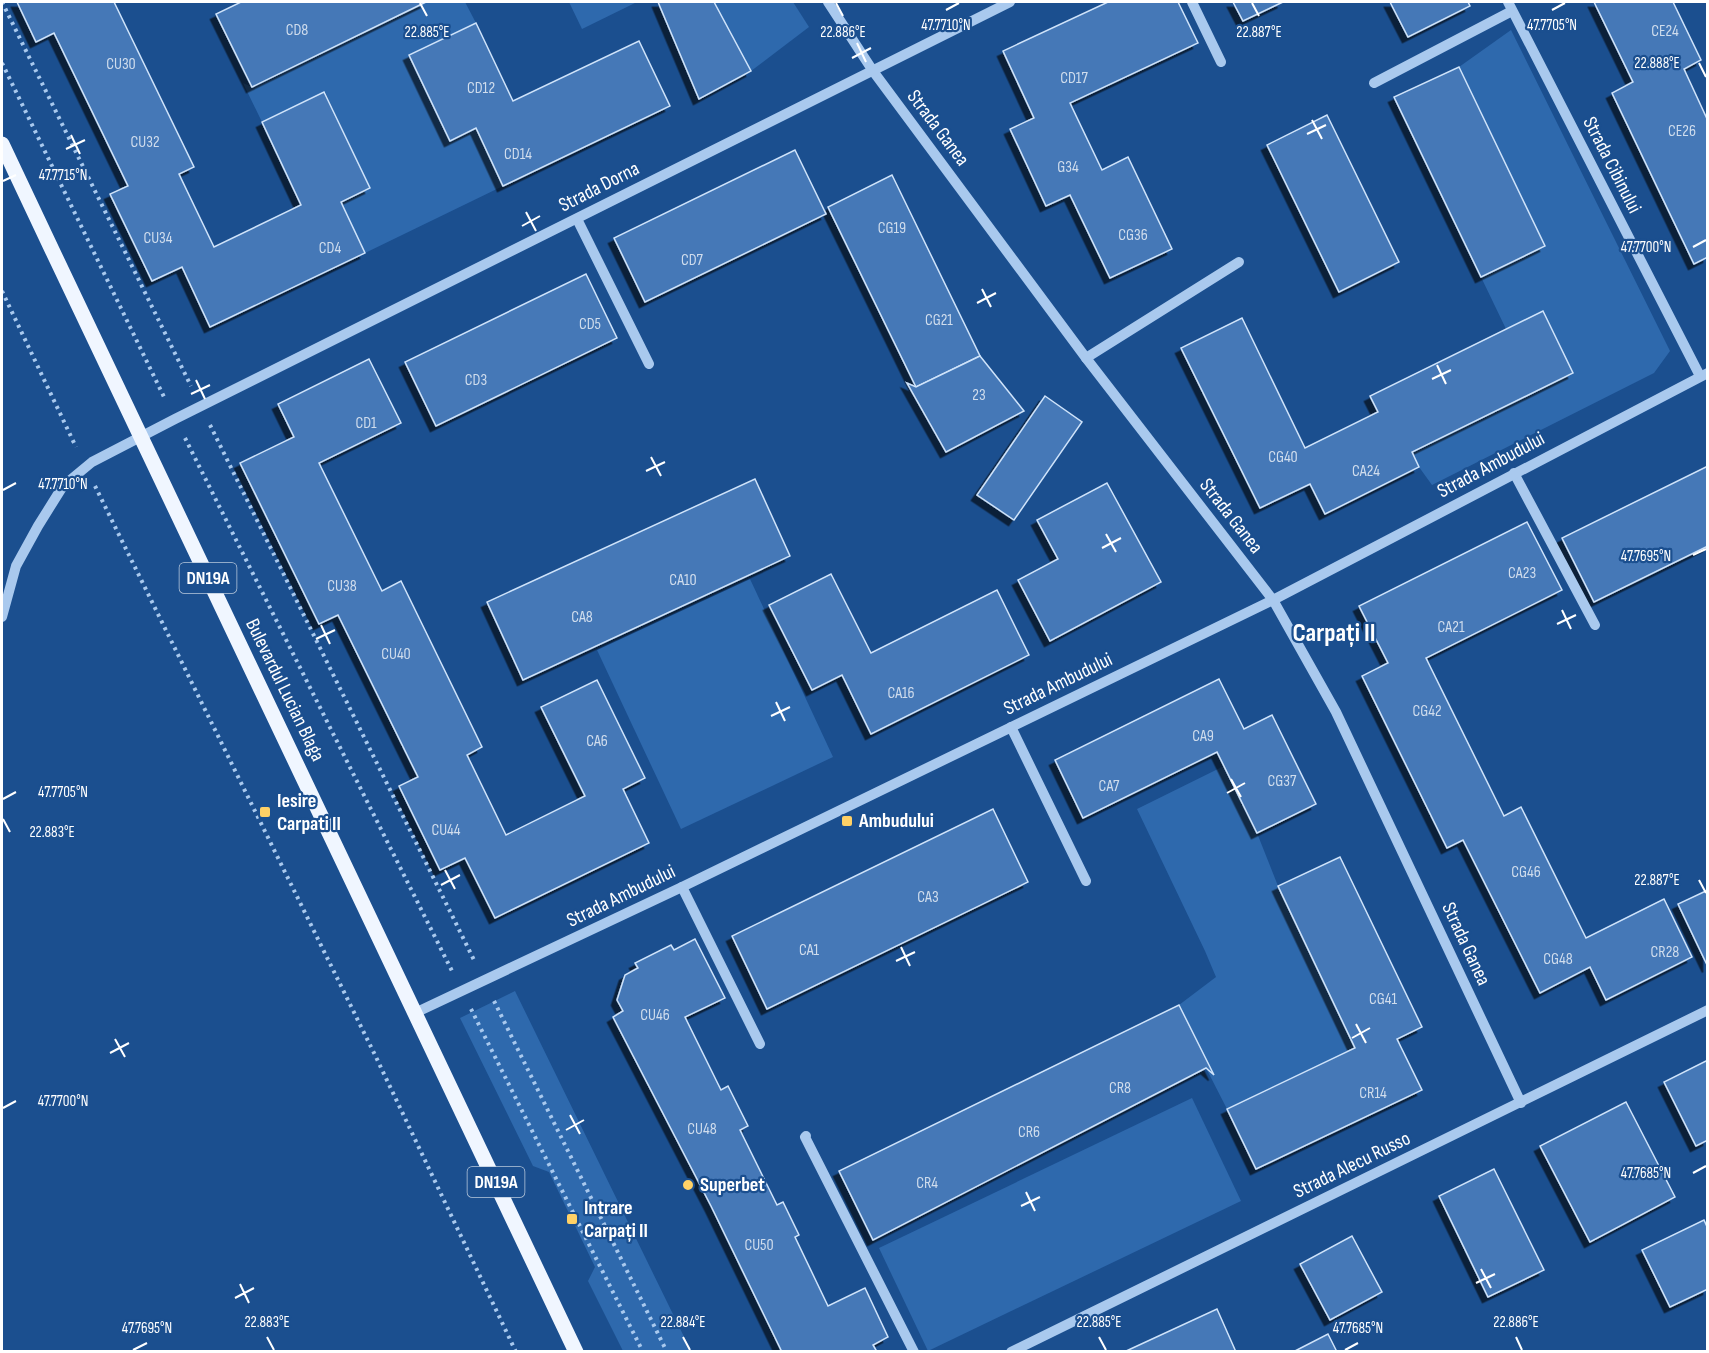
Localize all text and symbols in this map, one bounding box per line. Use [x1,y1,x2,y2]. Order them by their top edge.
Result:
text: 47.7710°N [921,16,971,35]
text: 47.7705°N [1527,16,1577,35]
house number: CD8 [286,21,308,40]
house number: CE24 [1651,22,1679,41]
text: 22.885°E [405,23,449,42]
text: 22.886°E [820,23,866,42]
text: 22.887°E [1236,23,1282,42]
text: 22.888°E [1634,54,1680,73]
house number: CU30 [106,55,136,74]
house number: CD17 [1060,69,1088,88]
house number: CD12 [467,79,495,98]
street label: Strada Ganea [902,85,974,171]
street label: Strada Cibinului [1577,113,1647,217]
house number: CE26 [1668,122,1696,141]
house number: CU32 [131,133,160,152]
house number: CD14 [504,145,532,164]
street label: Strada Dorna [555,157,643,217]
house number: G34 [1057,158,1079,177]
text: 47.7715°N [39,166,87,185]
house number: CG19 [878,219,906,238]
house number: CG36 [1118,226,1148,245]
house number: CU34 [143,229,173,248]
text: 47.7700°N [1621,238,1671,257]
house number: CD4 [319,239,341,258]
house number: CD7 [681,251,704,270]
house number: CG21 [925,311,953,330]
house number: CD5 [579,315,601,334]
house number: CD3 [465,371,487,390]
house number: 23 [972,386,986,405]
house number: CD1 [355,414,377,433]
street label: Strada Ambudului [1433,427,1549,503]
house number: CG40 [1268,448,1298,467]
house number: CA24 [1352,462,1380,481]
street label: Strada Ganea [1194,474,1268,558]
text: 47.7710°N [38,475,88,494]
text: 47.7695°N [1621,547,1671,566]
road number: DN19A [180,563,236,593]
house number: CA23 [1508,564,1536,583]
house number: CA10 [669,571,697,590]
house number: CU38 [327,577,357,596]
house number: CA8 [571,608,593,627]
street label: Bulevardul Lucian Blaga [240,615,330,765]
district label: Carpați II [1292,618,1376,649]
house number: CA21 [1437,618,1465,637]
house number: CU40 [381,645,411,664]
street label: Strada Ambudului [1000,647,1116,721]
house number: CA16 [887,684,915,703]
house number: CG42 [1412,702,1442,721]
house number: CA9 [1192,727,1214,746]
house number: CA6 [586,732,608,751]
house number: CG37 [1268,772,1297,791]
house number: CA7 [1099,777,1120,796]
text: 47.7705°N [38,783,88,802]
place label: Iesire Carpati II [277,789,341,836]
marker: Iesire Carpati II [258,805,272,819]
place label: Ambudului [858,809,934,833]
marker: Ambudului [840,814,854,828]
house number: CU44 [431,821,461,840]
text: 22.883°E [29,823,75,842]
street label: Strada Ambudului [563,859,679,933]
house number: CG46 [1511,863,1541,882]
text: 22.887°E [1634,871,1680,890]
house number: CA3 [917,888,939,907]
street label: Strada Ganea [1436,899,1496,989]
house number: CA1 [799,941,819,960]
house number: CR28 [1651,943,1679,962]
house number: CG48 [1543,950,1573,969]
house number: CG41 [1369,990,1397,1009]
house number: CU46 [640,1006,670,1025]
house number: CR8 [1109,1079,1131,1098]
house number: CR14 [1359,1084,1387,1103]
text: 47.7700°N [38,1092,88,1111]
house number: CU48 [687,1120,717,1139]
house number: CR6 [1018,1123,1040,1142]
street label: Strada Alecu Russo [1290,1126,1414,1204]
text: 47.7685°N [1621,1164,1671,1183]
road number: DN19A [468,1167,524,1197]
place label: Superbet [700,1173,765,1197]
house number: CR4 [916,1174,938,1193]
marker: Superbet [681,1178,695,1192]
place label: Intrare Carpați II [584,1196,648,1243]
marker: Intrare Carpați II [565,1212,579,1226]
house number: CU50 [744,1236,774,1255]
text: 22.883°E [244,1313,290,1332]
text: 22.884°E [661,1313,705,1332]
text: 22.885°E [1077,1313,1121,1332]
text: 22.886°E [1493,1313,1539,1332]
text: 47.7695°N [122,1319,172,1338]
text: 47.7685°N [1333,1319,1383,1338]

